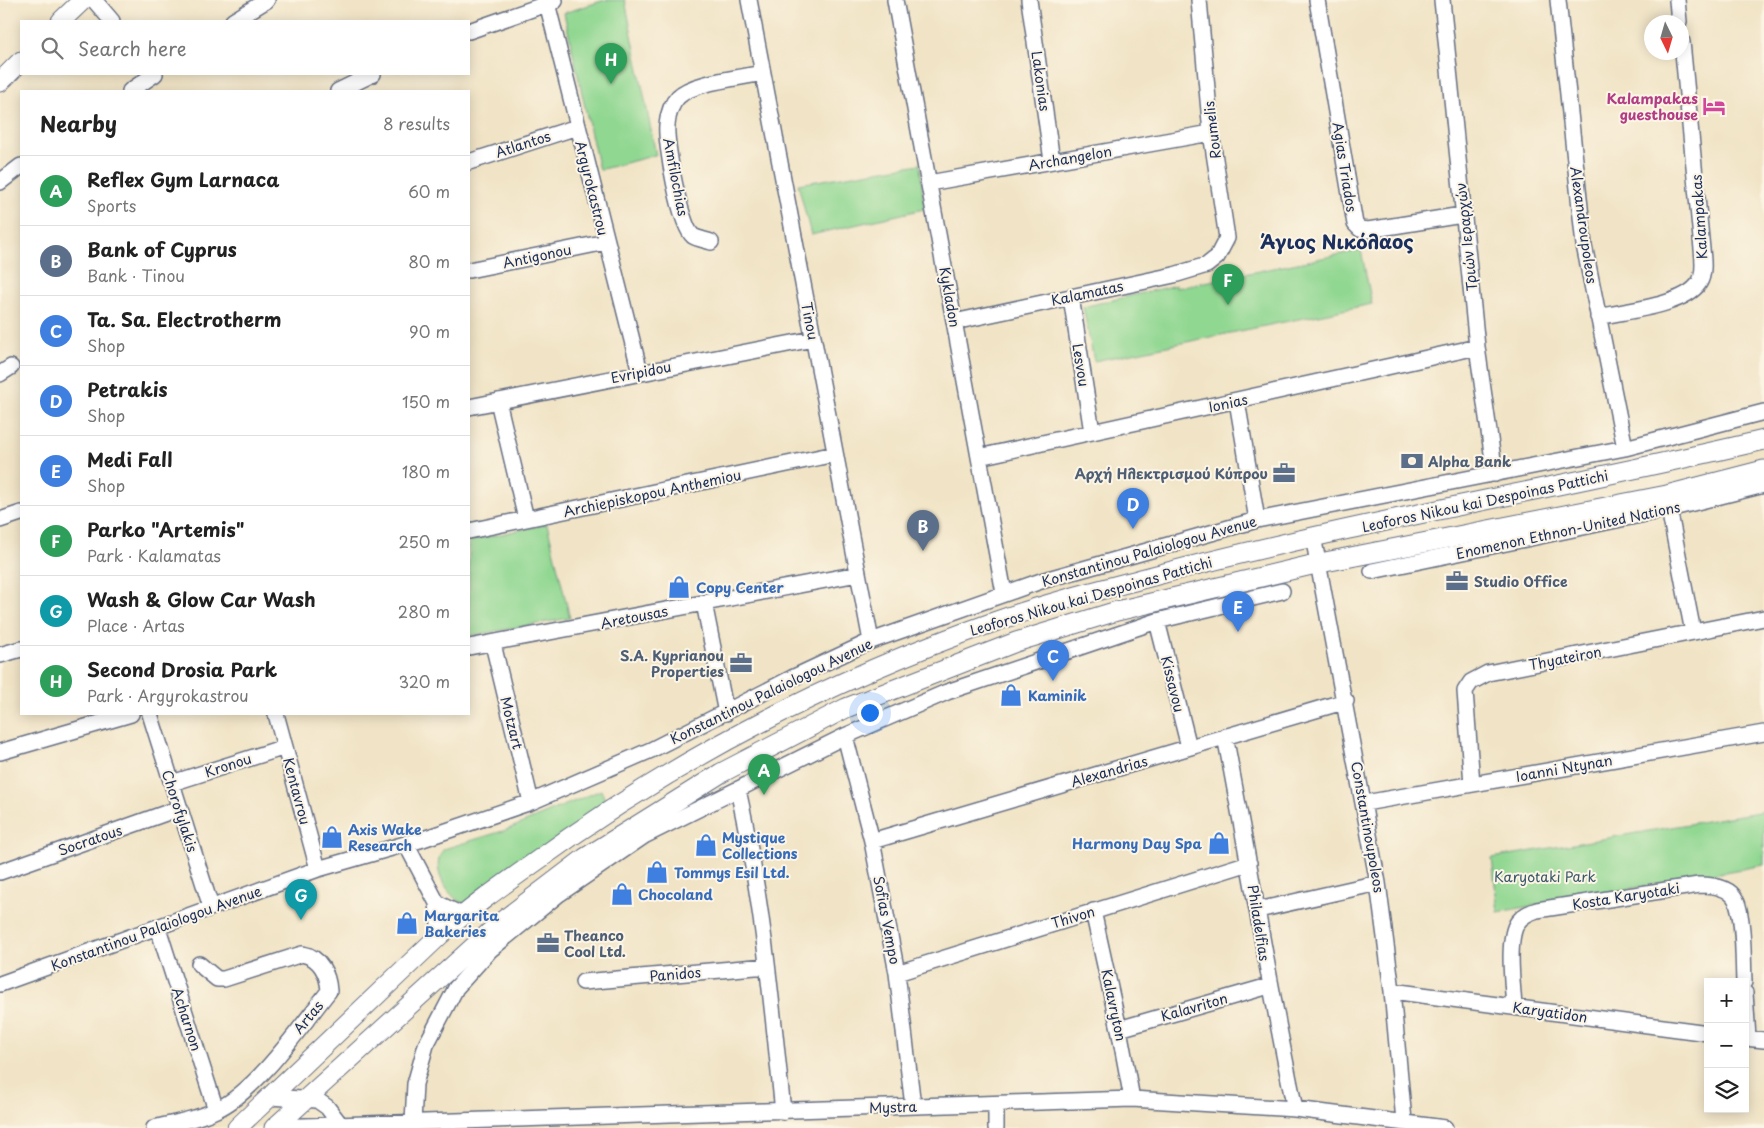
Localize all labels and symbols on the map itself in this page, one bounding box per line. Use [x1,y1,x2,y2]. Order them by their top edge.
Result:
north arrow [1644,15,1689,60]
pin: H [595,43,627,84]
street label: Lakonias [1026,50,1056,112]
place label: Kalampakas guesthouse [1606,88,1698,125]
hotel icon: Kalampakas guesthouse [1701,93,1727,119]
street label: Roumelis [1198,100,1226,160]
street label: Agias Triados [1328,120,1362,214]
street label: Atlantos [493,125,553,163]
street label: Amfilochias [658,136,694,218]
street label: Argyrokastrou [570,138,614,238]
street label: Archangelon [1026,140,1114,176]
street label: Alexandroupoleos [1565,165,1603,285]
street label: Kalampakas [1686,174,1712,260]
street label: Τριών Ιεραρχών [1450,182,1482,292]
district label: Άγιος Νικόλαος [1260,227,1414,255]
street label: Antigonou [501,238,573,274]
pin: F [1212,264,1244,305]
street label: Kykladon [934,265,966,329]
street label: Kalamatas [1049,275,1125,311]
street label: Tinou [796,300,824,342]
street label: Lesvou [1067,342,1095,388]
street label: Evripidou [609,356,673,388]
street label: Ionias [1206,389,1250,417]
bank icon: Alpha Bank [1399,448,1425,474]
place label: Alpha Bank [1427,451,1512,472]
office icon: Αρχή Ηλεκτρισμού Κύπρου [1271,460,1297,486]
place label: Αρχή Ηλεκτρισμού Κύπρου [1075,463,1268,484]
street label: Archiepiskopou Anthemiou [561,464,743,522]
street label: Leoforos Nikou kai Despoinas Pattichi [1360,465,1610,537]
pin: D [1117,488,1149,529]
street label: Enomenon Ethnon-United Nations [1454,496,1682,564]
pin: B [907,510,939,551]
street label: Konstantinou Palaiologou Avenue [1039,510,1259,592]
street label: Leoforos Nikou kai Despoinas Pattichi [967,551,1215,641]
office icon: Studio Office [1444,568,1470,594]
place label: Studio Office [1474,571,1568,592]
shop icon: Copy Center [666,574,692,600]
place label: Copy Center [696,577,784,598]
pin: E [1222,591,1254,632]
street label: Aretousas [598,600,670,634]
street label: Konstantinou Palaiologou Avenue [666,633,876,749]
pin: C [1037,640,1069,681]
street label: Thyateiron [1527,641,1603,675]
place label: S.A. Kyprianou Properties [620,645,724,682]
office icon: S.A. Kyprianou Properties [728,650,754,676]
street label: Kissavou [1156,654,1190,714]
shop icon: Kaminik [998,682,1024,708]
place label: Kaminik [1028,685,1087,706]
street label: Motzart [495,694,529,752]
your location [857,700,883,726]
street label: Kronou [202,748,254,782]
street label: Ioanni Ntynan [1514,749,1614,787]
street label: Alexandrias [1068,750,1150,792]
pin: A [748,754,780,795]
street label: Kentavrou [278,755,316,827]
street label: Constantinoupoleos [1346,760,1390,894]
street label: Chorofylakis [157,767,203,855]
street label: Socratous [55,819,125,861]
place label: Axis Wake Research [348,819,422,856]
shop icon: Axis Wake Research [319,824,345,850]
place label: Mystique Collections [722,827,798,864]
shop icon: Harmony Day Spa [1206,830,1232,856]
shop icon: Mystique Collections [693,832,719,858]
place label: Harmony Day Spa [1072,833,1202,854]
shop icon: Tommys Esil Ltd. [644,859,670,885]
place label: Tommys Esil Ltd. [674,862,790,883]
park label: Karyotaki Park [1494,866,1596,887]
street label: Sofias Vempo [868,874,906,966]
street label: Kosta Karyotaki [1571,877,1681,915]
pin: G [285,879,317,920]
street label: Konstantinou Palaiologou Avenue [48,880,265,976]
shop icon: Chocoland [609,881,635,907]
street label: Philadelfias [1243,883,1275,963]
place label: Chocoland [638,884,713,905]
street label: Thivon [1049,900,1097,934]
place label: Margarita Bakeries [424,905,499,942]
shop icon: Margarita Bakeries [394,910,420,936]
place label: Theanco Cool Ltd. [564,925,626,962]
office icon: Theanco Cool Ltd. [535,930,561,956]
street label: Panidos [648,961,702,987]
street label: Kalavryton [1096,967,1132,1043]
street label: Acharnon [167,984,207,1054]
street label: Kalavriton [1158,987,1230,1027]
street label: Artas [288,996,328,1038]
street label: Karyatidon [1511,996,1589,1028]
street label: Mystra [869,1096,918,1118]

